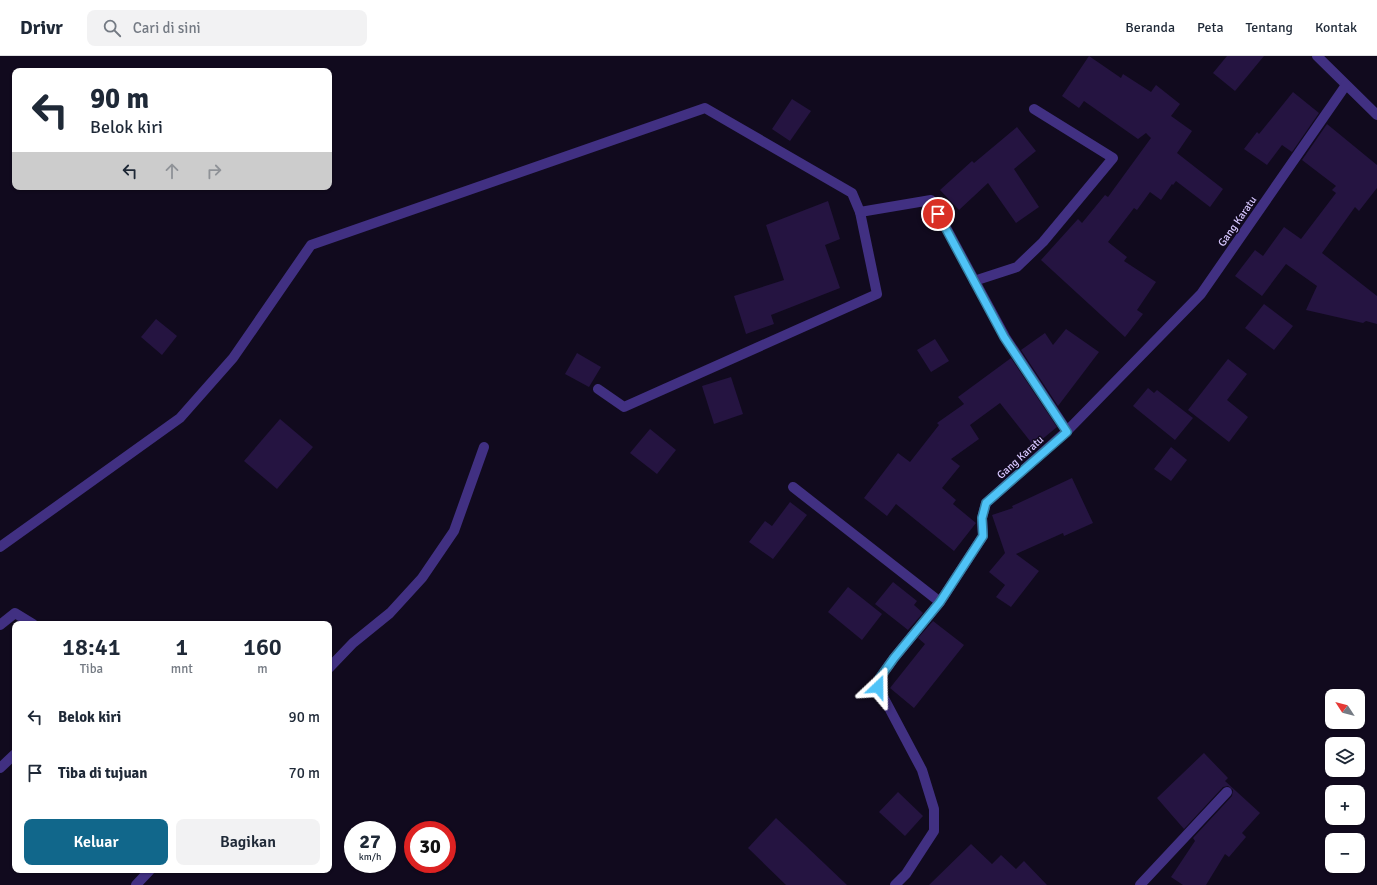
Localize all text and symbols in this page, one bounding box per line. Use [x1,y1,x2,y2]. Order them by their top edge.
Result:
search box [87,10,367,46]
text: Drivr [20,16,63,40]
icon: search [101,17,123,39]
text: Cari di sini [133,19,201,37]
text: Beranda [1125,19,1175,36]
text: Peta [1197,19,1224,36]
text: Tentang [1246,19,1293,36]
text: Kontak [1315,19,1357,36]
text: 90 m [90,82,149,116]
icon: left [24,84,76,136]
text: Belok kiri [90,116,163,138]
icon: left [119,160,141,182]
icon: ahead [161,160,183,182]
icon: right [203,160,225,182]
street label: Gang Karatu [1215,194,1259,249]
pin [921,197,955,231]
icon: arrive [927,203,949,225]
street label: Gang Karatu [994,433,1046,482]
text: 18:41 [62,632,121,662]
text: 1 [175,632,188,662]
text: 160 [243,632,282,662]
text: Tiba [80,661,103,677]
text: mnt [171,661,193,677]
text: m [257,661,268,677]
position arrow [857,666,899,708]
north arrow [1325,689,1365,729]
map controls [1325,689,1365,873]
icon: left [24,706,46,728]
text: Belok kiri [58,708,121,726]
text: 90 m [289,708,320,726]
button: layers [1325,737,1365,777]
icon: arrive [24,762,46,784]
text: Tiba di tujuan [58,764,148,782]
text: 70 m [289,764,320,782]
button: + [1325,785,1365,825]
button: Keluar [24,819,168,865]
button: Bagikan [176,819,320,865]
speed limit sign: 30 [404,821,456,873]
text: 27 [359,829,381,854]
button: − [1325,833,1365,873]
text: km/h [359,851,381,863]

